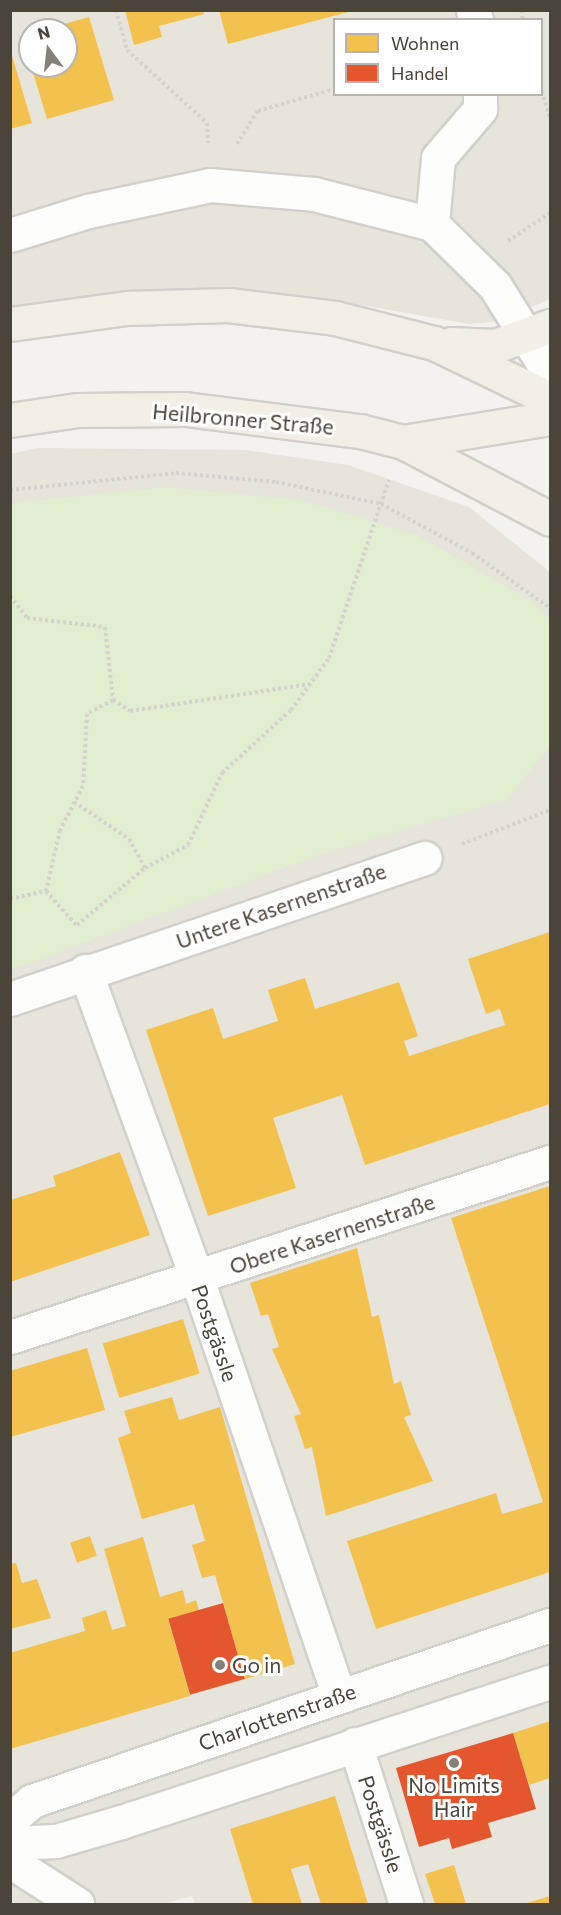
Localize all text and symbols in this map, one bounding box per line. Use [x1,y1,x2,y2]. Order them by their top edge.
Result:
north arrow [18,18,78,78]
legend [333,18,543,96]
text: N [35,21,52,43]
text: Wohnen [391,32,459,54]
text: Handel [391,62,449,84]
street label: Heilbronner Straße [151,399,335,439]
street label: Untere Kasernenstraße [173,858,389,954]
street label: Obere Kasernenstraße [226,1189,438,1279]
street label: Postgässle [187,1281,243,1385]
place label: Go in [232,1652,281,1678]
marker: Go in [213,1658,227,1672]
street label: Charlottenstraße [195,1678,359,1756]
marker: No Limits Hair [447,1756,461,1770]
street label: Postgässle [353,1772,409,1876]
place label: No Limits Hair [408,1772,500,1822]

